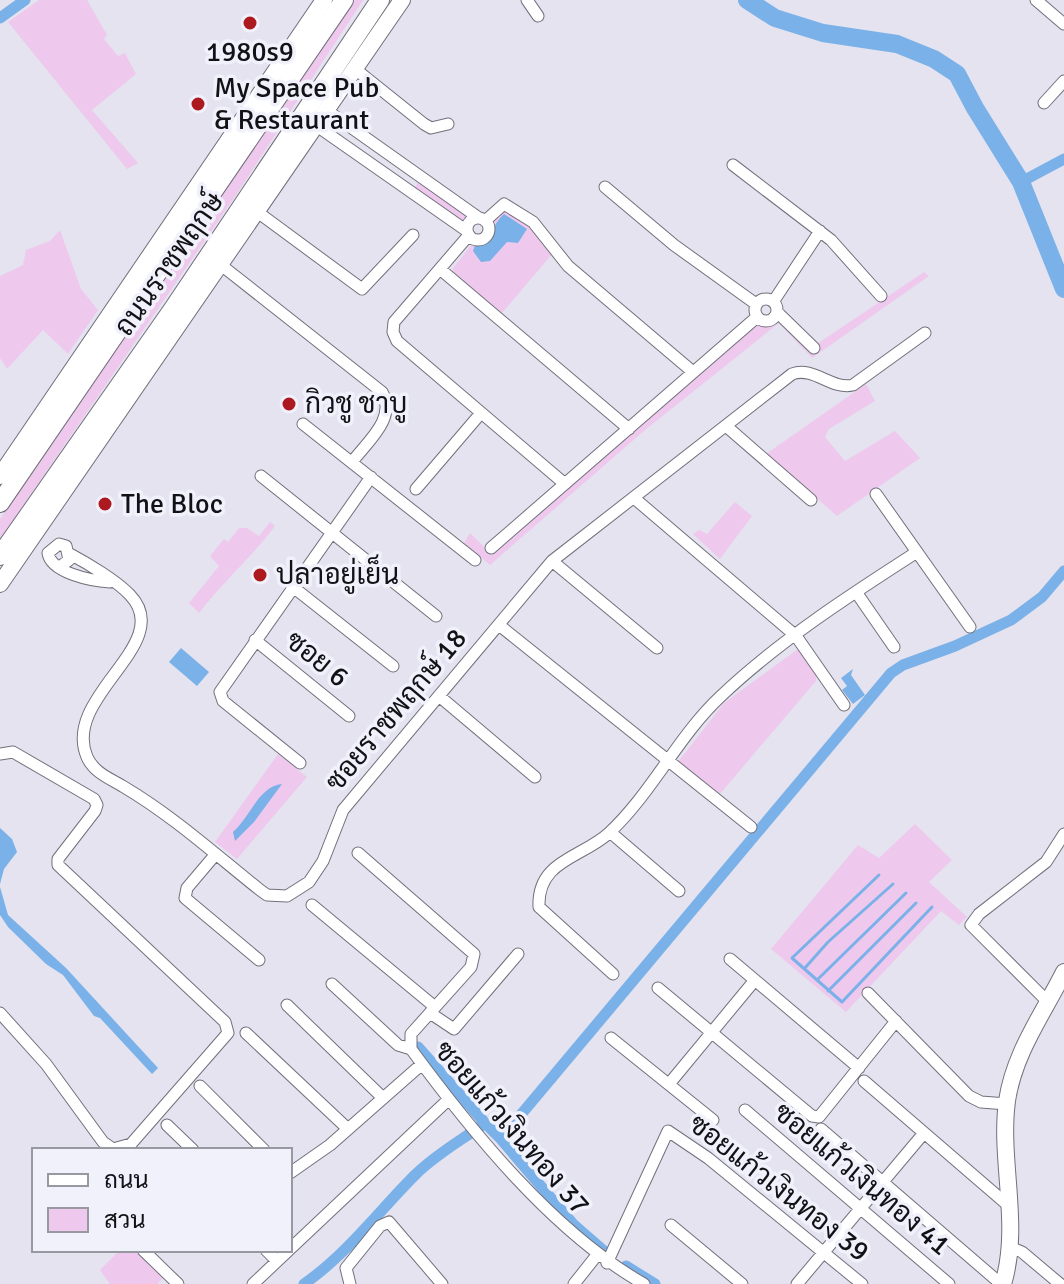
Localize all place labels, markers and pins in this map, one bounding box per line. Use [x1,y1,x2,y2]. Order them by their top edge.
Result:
marker: 1980s9 [241,14,259,32]
place label: 1980s9 [206,35,294,69]
place label: My Space Pub & Restaurant [214,71,379,137]
marker: My Space Pub & Restaurant [189,95,207,113]
place label: กิวชู ชาบู [305,387,407,423]
marker: กิวชู ชาบู [280,395,298,413]
place label: The Bloc [121,487,223,521]
marker: The Bloc [96,495,114,513]
place label: ปลาอยู่เย็น [276,554,399,594]
marker: ปลาอยู่เย็น [251,566,269,584]

